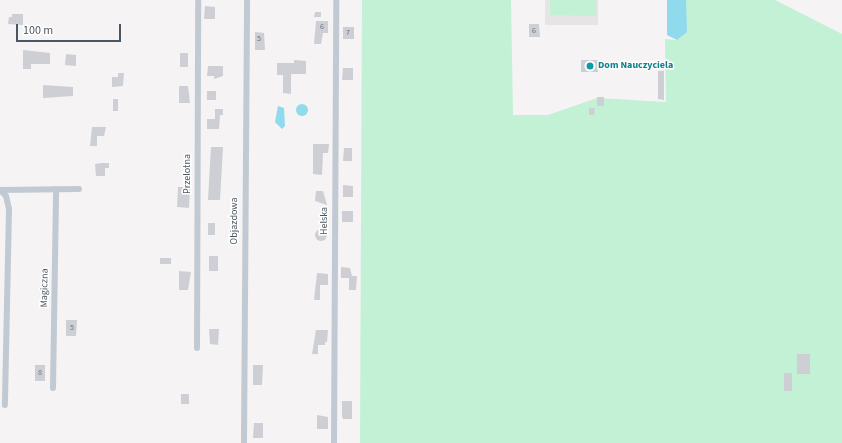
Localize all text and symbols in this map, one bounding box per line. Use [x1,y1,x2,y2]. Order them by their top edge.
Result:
scale bar [18,16,123,42]
text: 100 m [23,22,53,39]
house number: 6 [320,22,324,32]
house number: 6 [532,26,536,36]
house number: 7 [346,28,350,38]
house number: 5 [257,34,261,44]
place label: Dom Nauczyciela [598,60,673,72]
marker: Dom Nauczyciela [585,61,595,71]
street label: Przelotna [182,154,194,194]
street label: Objazdowa [229,198,241,244]
street label: Helska [319,207,331,235]
street label: Magiczna [39,268,51,308]
house number: 5 [70,323,74,333]
house number: 8 [38,368,42,378]

